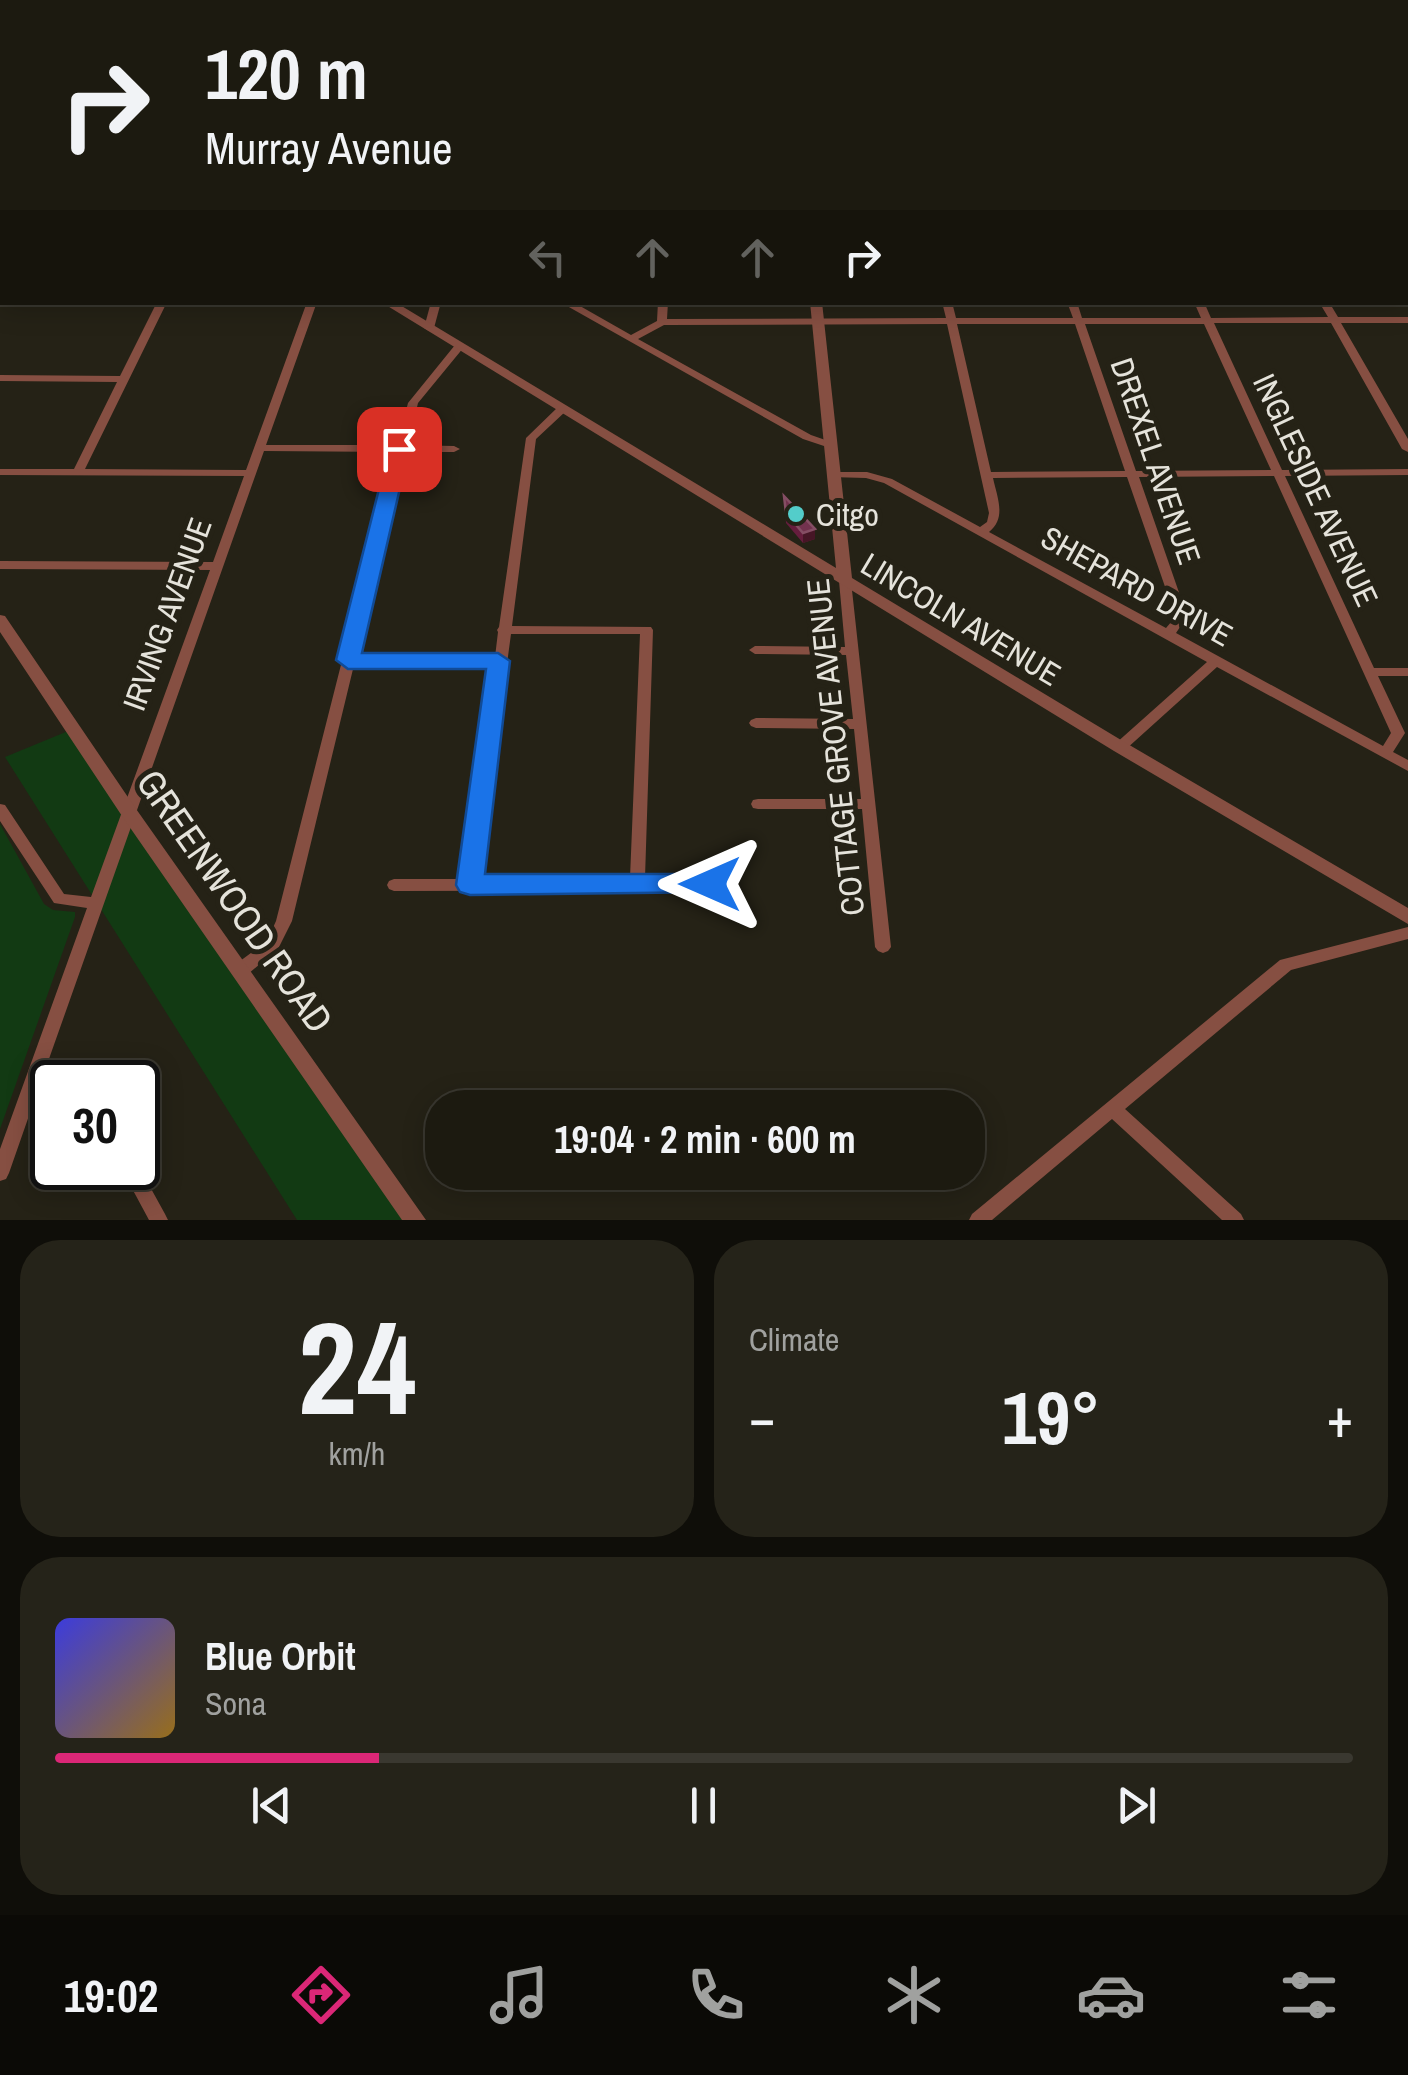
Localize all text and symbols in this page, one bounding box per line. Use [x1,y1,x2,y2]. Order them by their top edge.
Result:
text: 120 m [205,27,368,121]
icon: right [40,40,170,170]
text: Murray Avenue [205,117,453,178]
icon: left [520,230,575,285]
icon: ahead [625,230,680,285]
icon: ahead [730,230,785,285]
icon: right [835,230,890,285]
street label: DREXEL AVENUE [1101,352,1211,570]
street label: INGLESIDE AVENUE [1243,367,1389,613]
pin [357,407,442,492]
icon: arrive [372,422,427,477]
place label: Citgo [816,493,879,536]
marker: Citgo [785,503,807,525]
street label: IRVING AVENUE [112,512,222,716]
street label: SHEPARD DRIVE [1034,516,1240,656]
street label: LINCOLN AVENUE [853,542,1069,696]
street label: COTTAGE GROVE AVENUE [796,576,874,918]
street label: GREENWOOD ROAD [125,759,345,1043]
position arrow [658,832,762,936]
speed limit sign: 30 [30,1060,160,1190]
text: 19:04 · 2 min · 600 m [554,1114,856,1165]
text: 24 [298,1279,416,1455]
text: Climate [749,1318,839,1361]
text: 19° [1002,1366,1100,1467]
text: − [749,1380,775,1454]
text: + [1327,1380,1353,1454]
text: km/h [329,1432,385,1475]
text: Blue Orbit [205,1631,356,1682]
text: Sona [205,1682,266,1725]
icon: previous [244,1778,299,1833]
icon: pause [676,1778,731,1833]
icon: next [1109,1778,1164,1833]
icon: directions [286,1960,356,2030]
icon: music [484,1960,554,2030]
icon: phone [681,1960,751,2030]
icon: climate [879,1960,949,2030]
icon: car [1076,1960,1146,2030]
icon: filters [1274,1960,1344,2030]
text: 19:02 [64,1965,158,2026]

